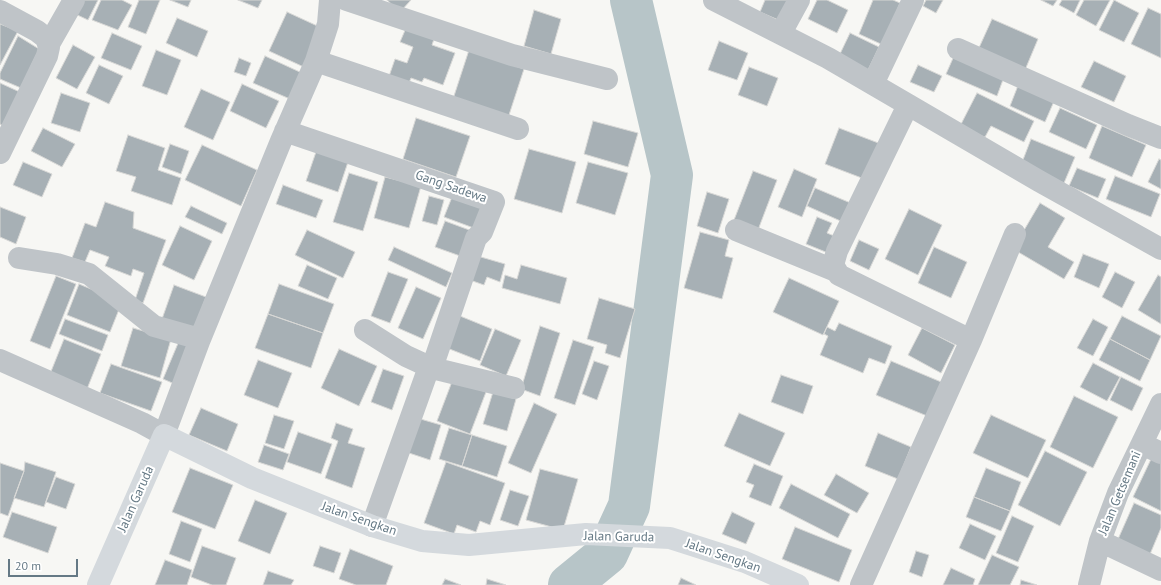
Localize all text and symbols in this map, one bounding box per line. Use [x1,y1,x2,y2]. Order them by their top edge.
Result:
street label: Gang Sadewa [413,167,489,207]
street label: Jalan Getsemani [1095,449,1145,537]
street label: Jalan Garuda [115,464,157,534]
street label: Jalan Sengkan [319,499,399,539]
street label: Jalan Garuda [584,529,654,545]
street label: Jalan Sengkan [683,536,763,576]
scale bar [10,551,80,577]
text: 20 m [15,558,41,573]

